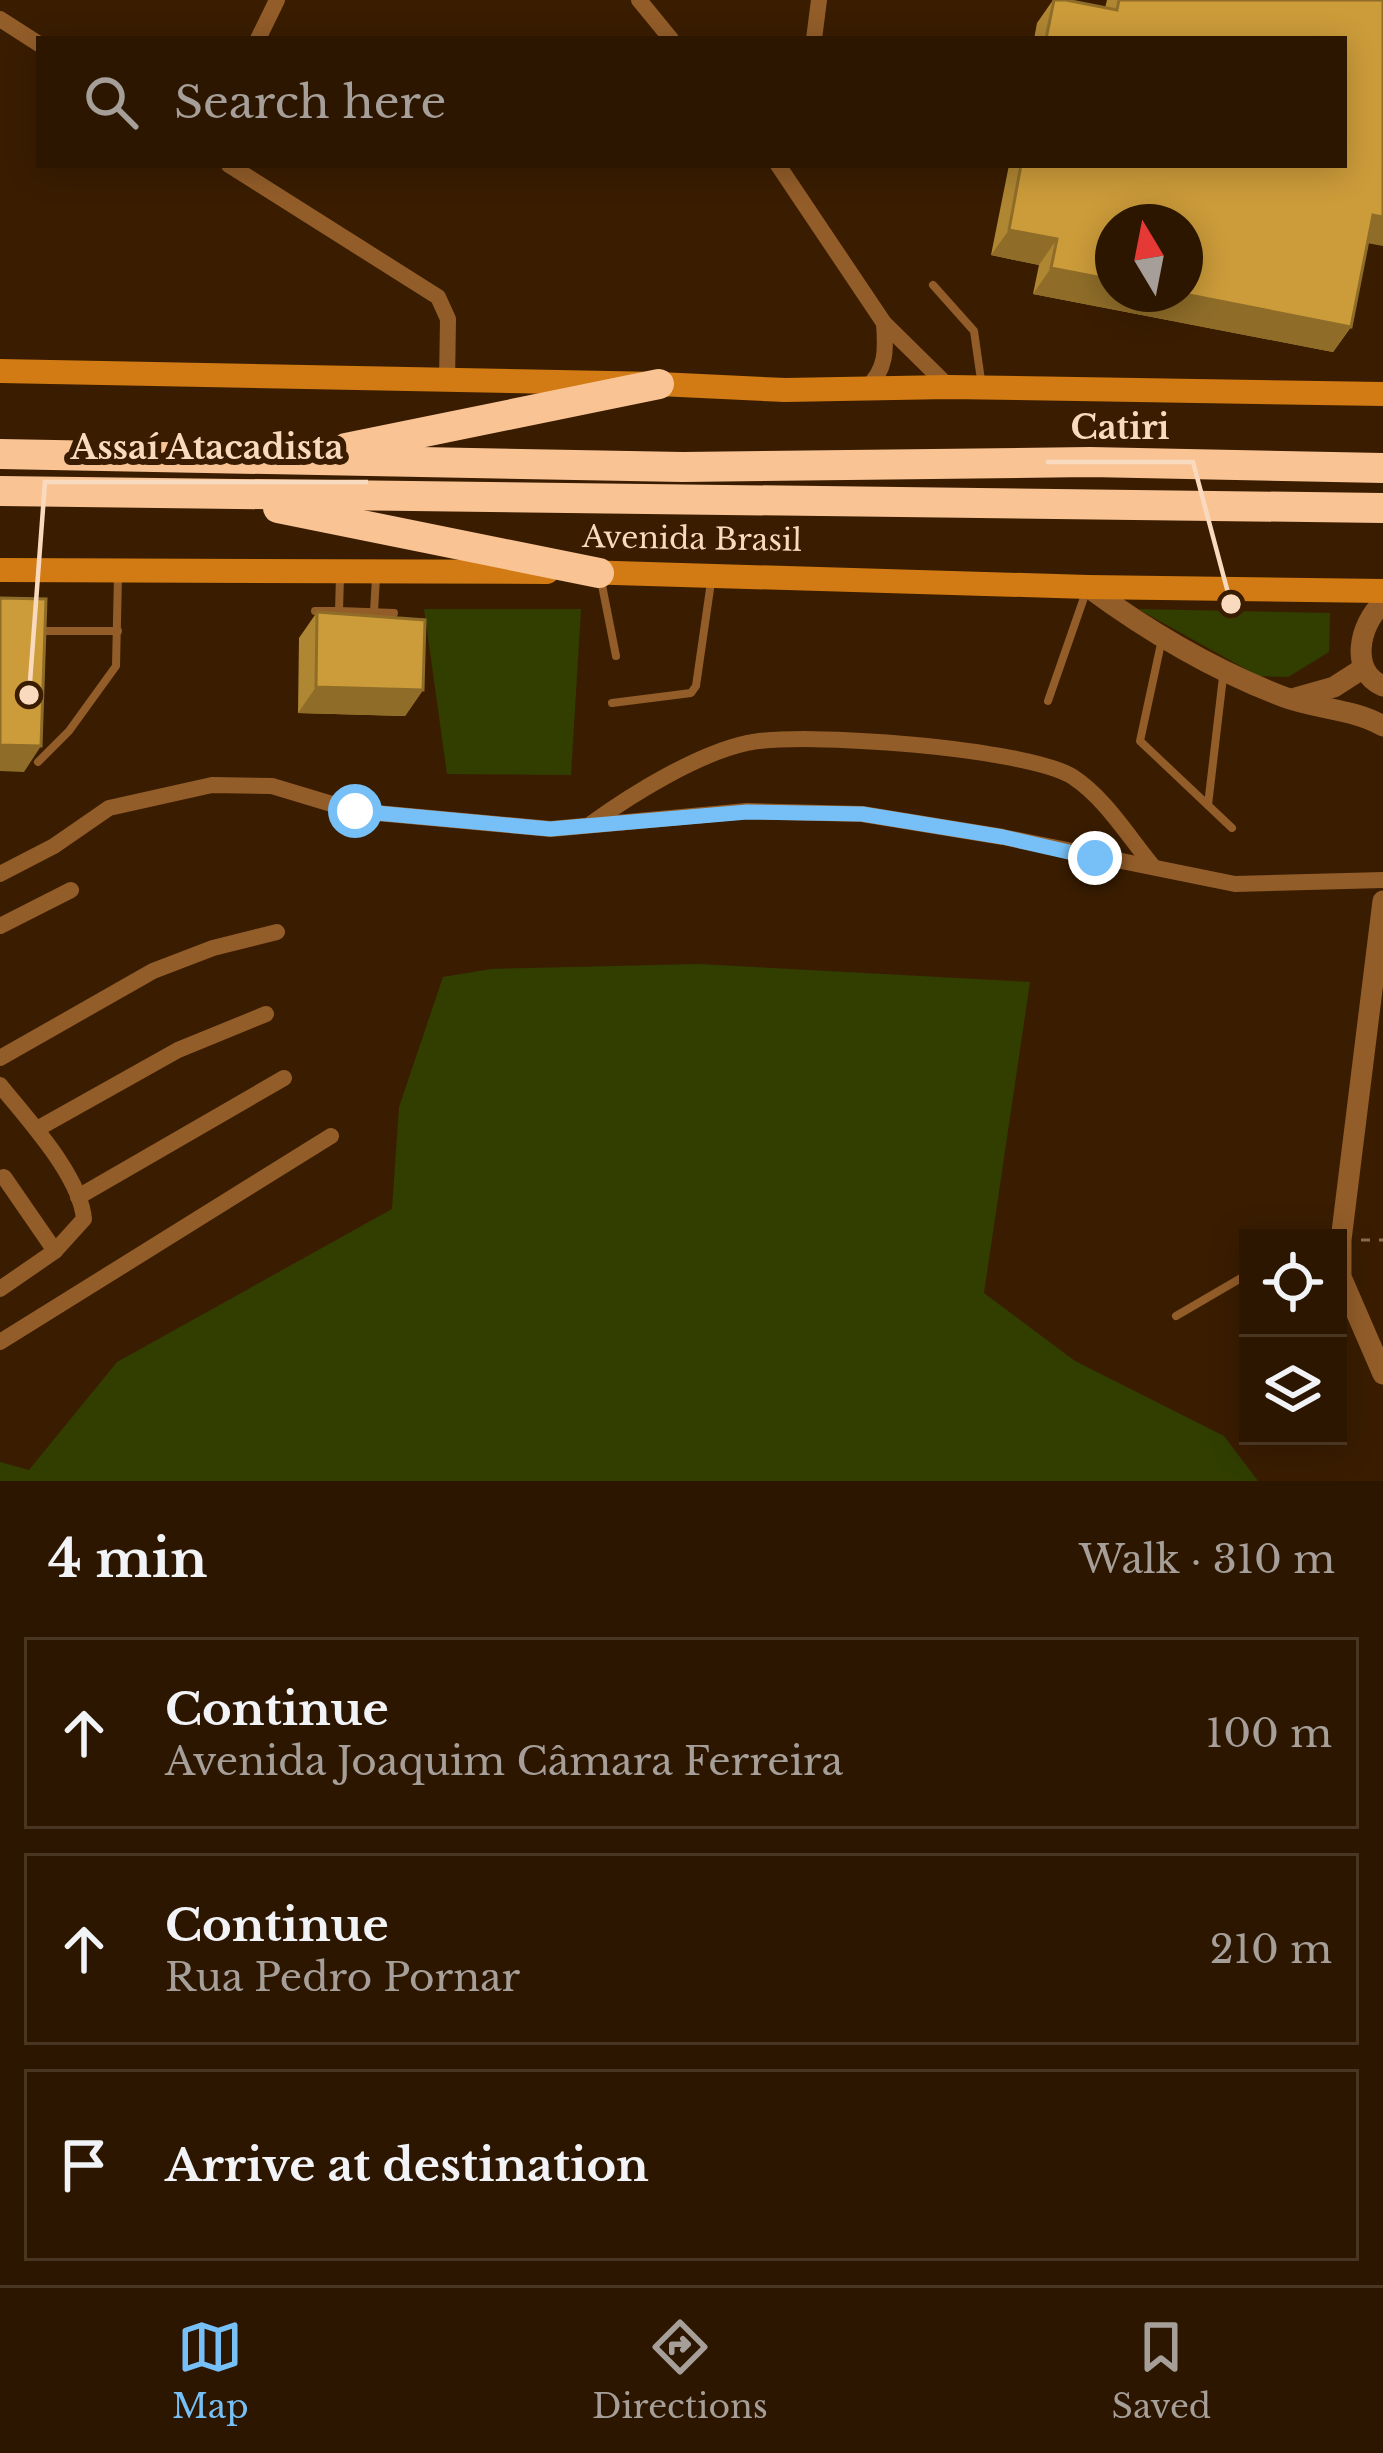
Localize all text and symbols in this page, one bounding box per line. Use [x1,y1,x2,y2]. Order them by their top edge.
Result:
search box [36,36,1347,168]
icon: search [78,69,144,135]
text: Search here [174,74,446,130]
north arrow [1095,204,1203,312]
callout: Catiri [1046,393,1193,462]
text: Catiri [1071,407,1170,448]
callout: Assaí Atacadista [45,413,368,482]
text: Assaí Atacadista [69,427,344,468]
street label: Avenida Brasil [581,518,802,559]
route start [328,784,382,838]
route end [1068,831,1122,885]
map controls [1239,1229,1347,1445]
button: locate [1239,1229,1347,1337]
button: layers [1239,1337,1347,1445]
text: 4 min [48,1528,207,1591]
text: Walk · 310 m [1079,1535,1335,1584]
text: Continue [165,1681,389,1737]
icon: ahead [51,1700,117,1766]
text: 100 m [1206,1709,1332,1758]
text: Avenida Joaquim Câmara Ferreira [165,1737,843,1786]
text: Continue [165,1897,389,1953]
icon: ahead [51,1916,117,1982]
text: 210 m [1210,1925,1332,1974]
text: Rua Pedro Pornar [165,1953,520,2002]
icon: arrive [51,2132,117,2198]
text: Arrive at destination [165,2137,649,2193]
tab: Map [172,2314,249,2427]
tab: Directions [592,2314,768,2427]
tab: Saved [1112,2314,1211,2427]

